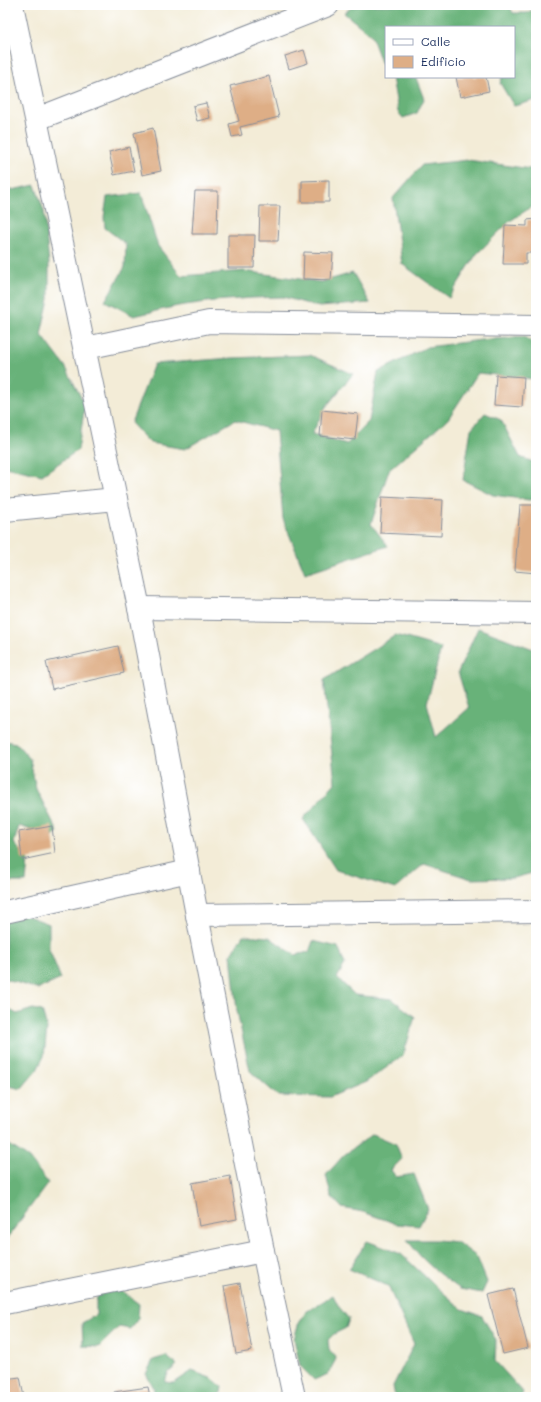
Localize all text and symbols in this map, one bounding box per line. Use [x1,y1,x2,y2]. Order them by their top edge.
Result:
legend [385,26,515,78]
text: Calle [421,33,451,49]
text: Edificio [421,53,465,69]

